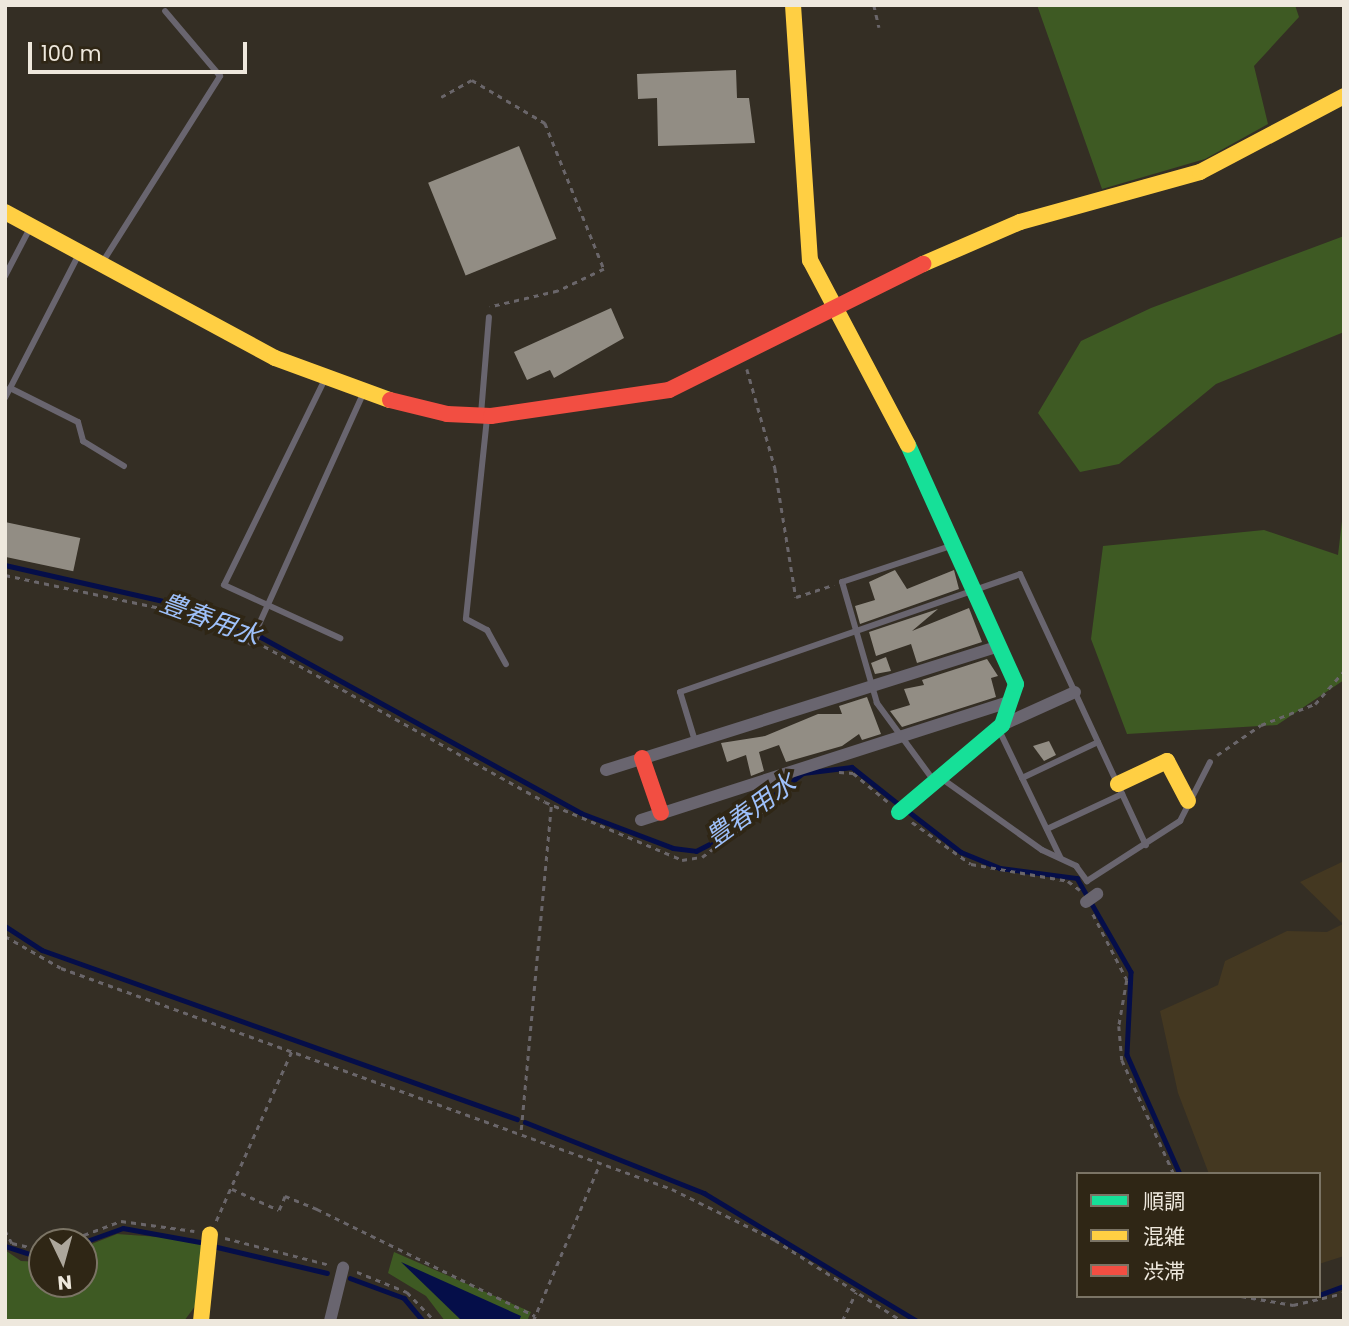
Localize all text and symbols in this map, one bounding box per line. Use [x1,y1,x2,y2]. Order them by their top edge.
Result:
scale bar [32,28,250,72]
text: 100 m [41,39,101,68]
water label: 豊春用水 [156,588,264,652]
water label: 豊春用水 [700,768,802,854]
legend [1076,1172,1321,1298]
text: 順調 [1143,1187,1185,1216]
text: 混雑 [1143,1222,1185,1251]
north arrow [28,1228,98,1298]
text: 渋滞 [1143,1257,1185,1286]
text: N [56,1268,73,1296]

